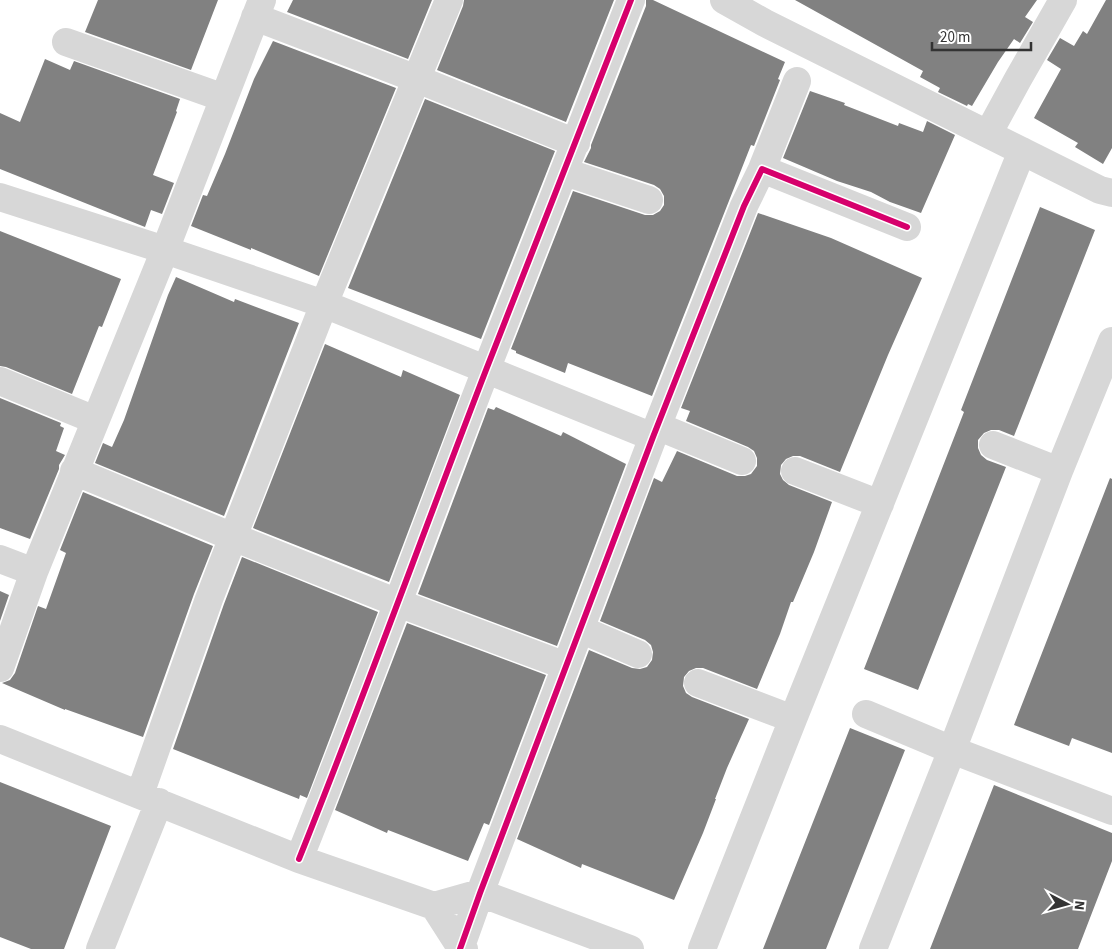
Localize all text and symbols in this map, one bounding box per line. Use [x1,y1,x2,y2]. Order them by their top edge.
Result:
scale bar [932,20,1031,52]
text: 20 m [940,27,970,48]
north arrow [1042,879,1092,929]
text: N [1069,900,1089,911]

